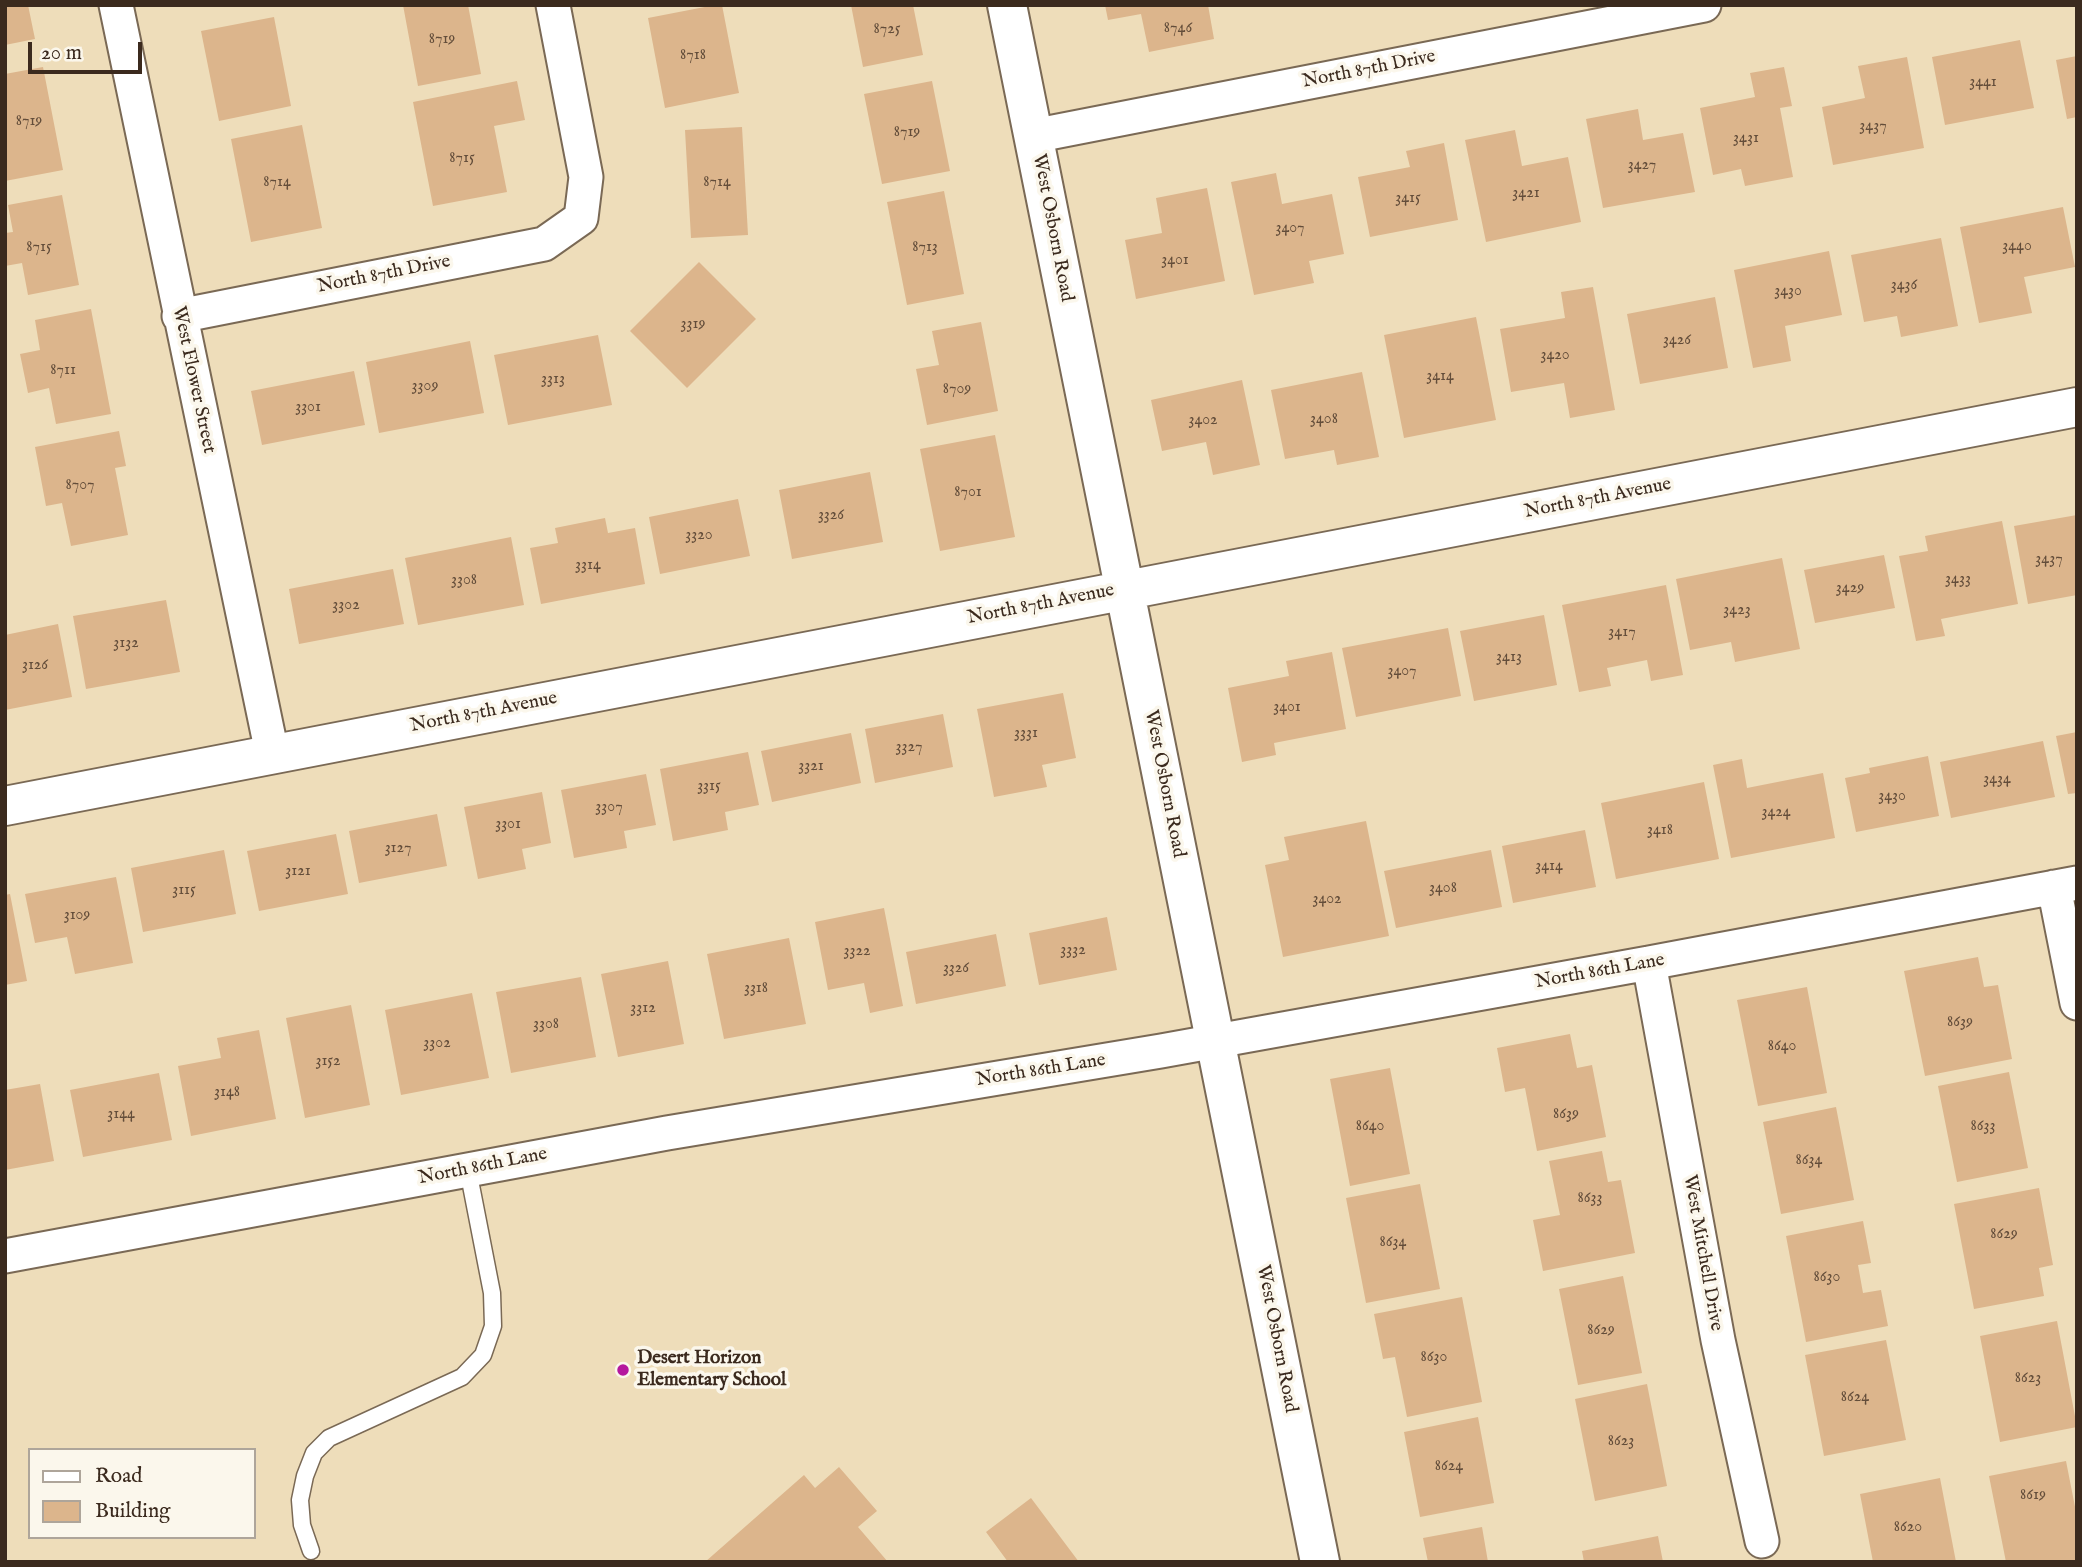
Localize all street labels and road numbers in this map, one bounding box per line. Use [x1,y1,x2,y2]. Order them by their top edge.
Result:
street label: North 87th Drive [1300,46,1438,94]
street label: West Osborn Road [1026,152,1078,304]
street label: North 87th Drive [315,251,453,299]
street label: West Flower Street [166,304,220,456]
street label: North 87th Avenue [1523,474,1673,524]
street label: North 87th Avenue [966,580,1116,630]
street label: North 87th Avenue [409,688,559,738]
street label: West Osborn Road [1138,708,1190,860]
street label: North 86th Lane [1534,949,1666,995]
street label: North 86th Lane [975,1050,1107,1092]
street label: North 86th Lane [417,1143,549,1191]
street label: West Mitchell Drive [1677,1173,1727,1333]
street label: West Osborn Road [1250,1263,1302,1415]

